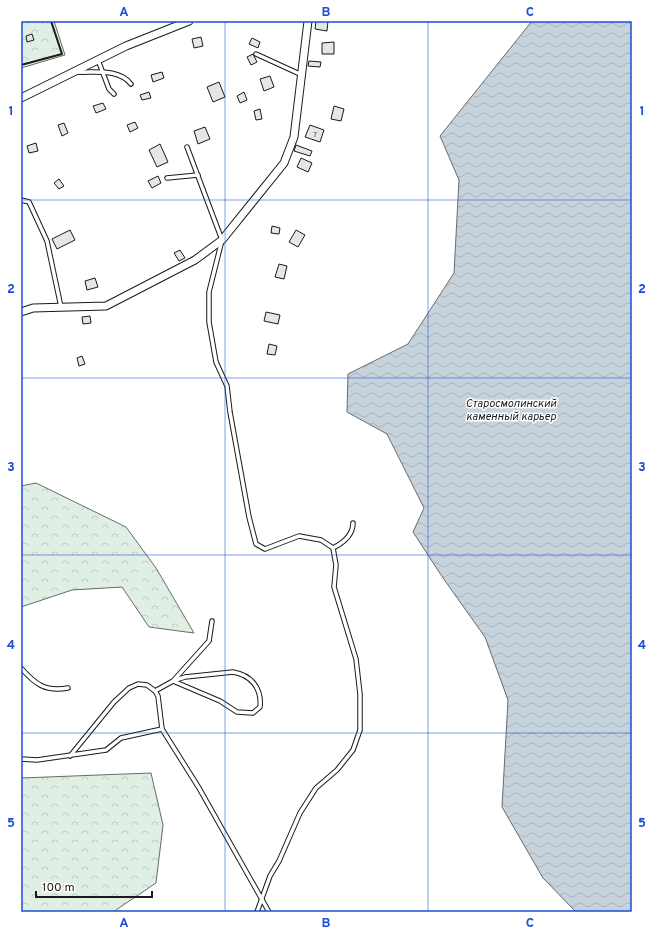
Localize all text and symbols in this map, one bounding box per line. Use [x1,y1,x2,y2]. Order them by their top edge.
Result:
text: A [119,5,129,21]
text: B [322,5,331,21]
text: C [526,5,534,21]
text: 1 [8,104,14,120]
text: 1 [639,104,645,120]
house number: 7 [313,130,317,140]
text: 2 [7,282,15,298]
text: 2 [638,282,646,298]
water label: Старосмолинский каменный карьер [466,397,557,424]
text: 3 [7,460,15,476]
text: 3 [638,460,646,476]
text: 4 [7,638,15,654]
text: 4 [638,638,646,654]
text: 5 [7,816,15,832]
text: 5 [638,816,646,832]
scale bar [36,873,152,899]
text: 100 m [42,880,75,896]
text: A [119,916,129,932]
text: B [322,916,331,932]
text: C [526,916,534,932]

